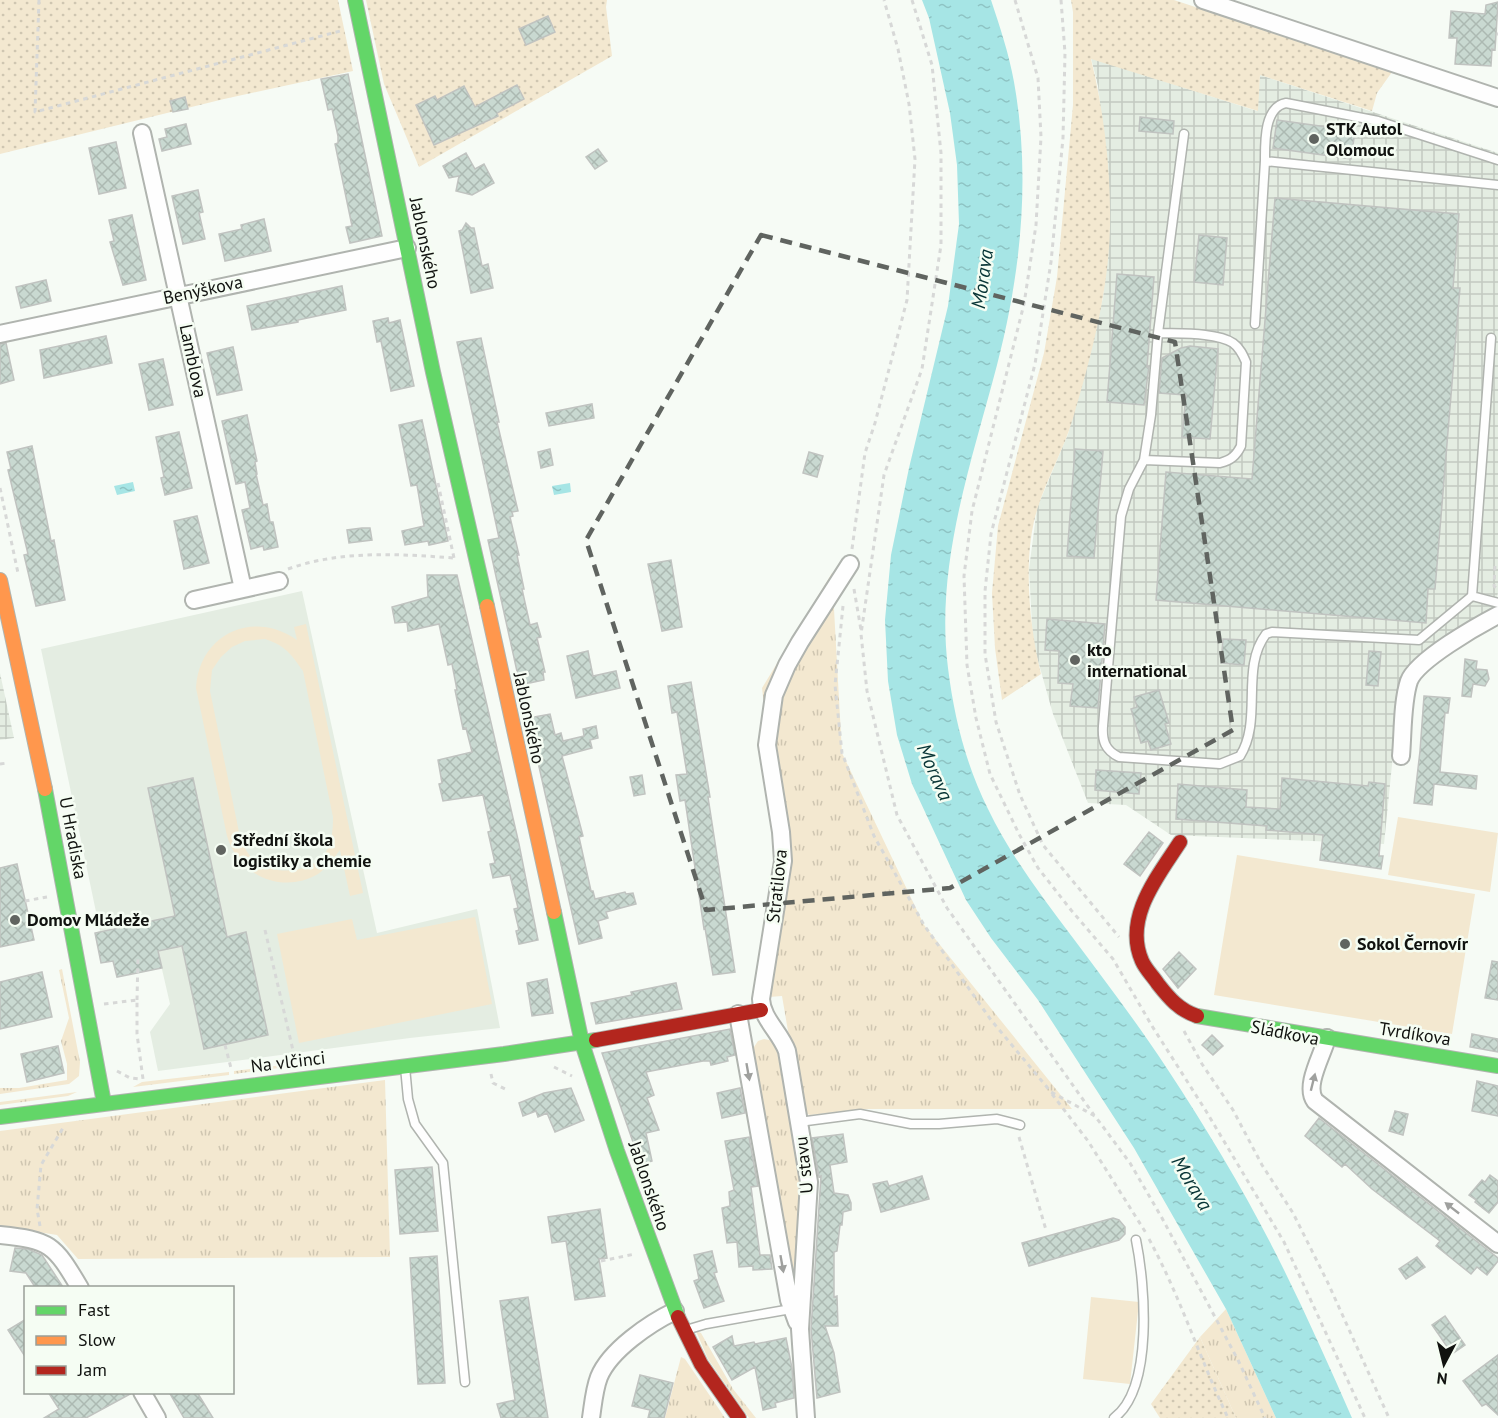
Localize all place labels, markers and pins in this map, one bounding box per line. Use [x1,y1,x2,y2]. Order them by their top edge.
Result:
place label: STK Autol Olomouc [1326,117,1403,161]
marker: STK Autol Olomouc [1307,132,1321,146]
place label: kto international [1087,638,1188,682]
marker: kto international [1068,653,1082,667]
place label: Střední škola logistiky a chemie [233,828,371,872]
marker: Střední škola logistiky a chemie [214,843,228,857]
place label: Domov Mládeže [27,908,149,931]
marker: Domov Mládeže [8,913,22,927]
place label: Sokol Černovír [1357,932,1469,955]
marker: Sokol Černovír [1338,937,1352,951]

